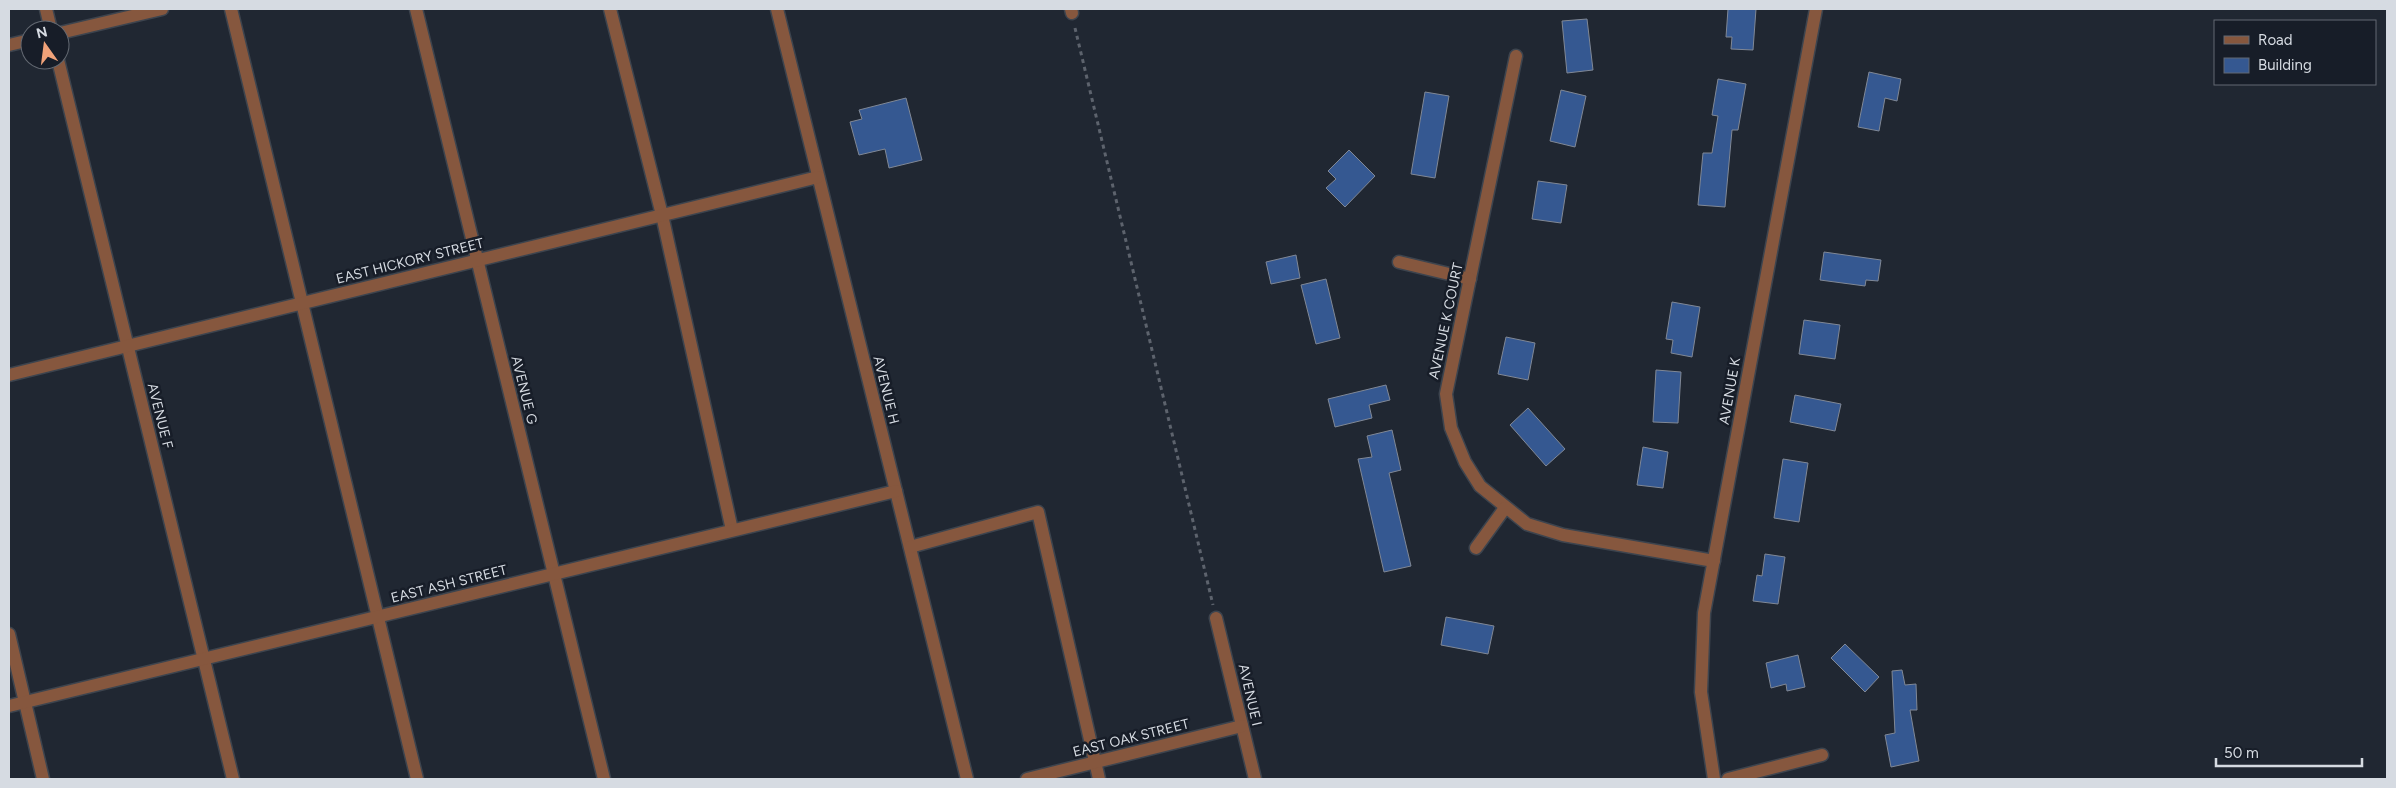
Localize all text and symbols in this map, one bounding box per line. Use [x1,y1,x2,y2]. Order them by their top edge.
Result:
north arrow [20,20,70,70]
legend [2214,20,2376,85]
text: N [35,23,49,42]
text: Road [2258,31,2293,49]
text: Building [2258,56,2312,74]
street label: EAST HICKORY STREET [334,234,486,288]
street label: AVENUE K COURT [1425,261,1467,381]
street label: AVENUE G [507,354,541,426]
street label: AVENUE H [869,354,903,426]
street label: AVENUE K [1716,356,1744,426]
street label: AVENUE F [144,381,176,451]
street label: EAST ASH STREET [389,561,509,607]
street label: AVENUE I [1235,662,1265,728]
street label: EAST OAK STREET [1071,715,1191,761]
scale bar [2216,736,2362,768]
text: 50 m [2224,744,2259,762]

